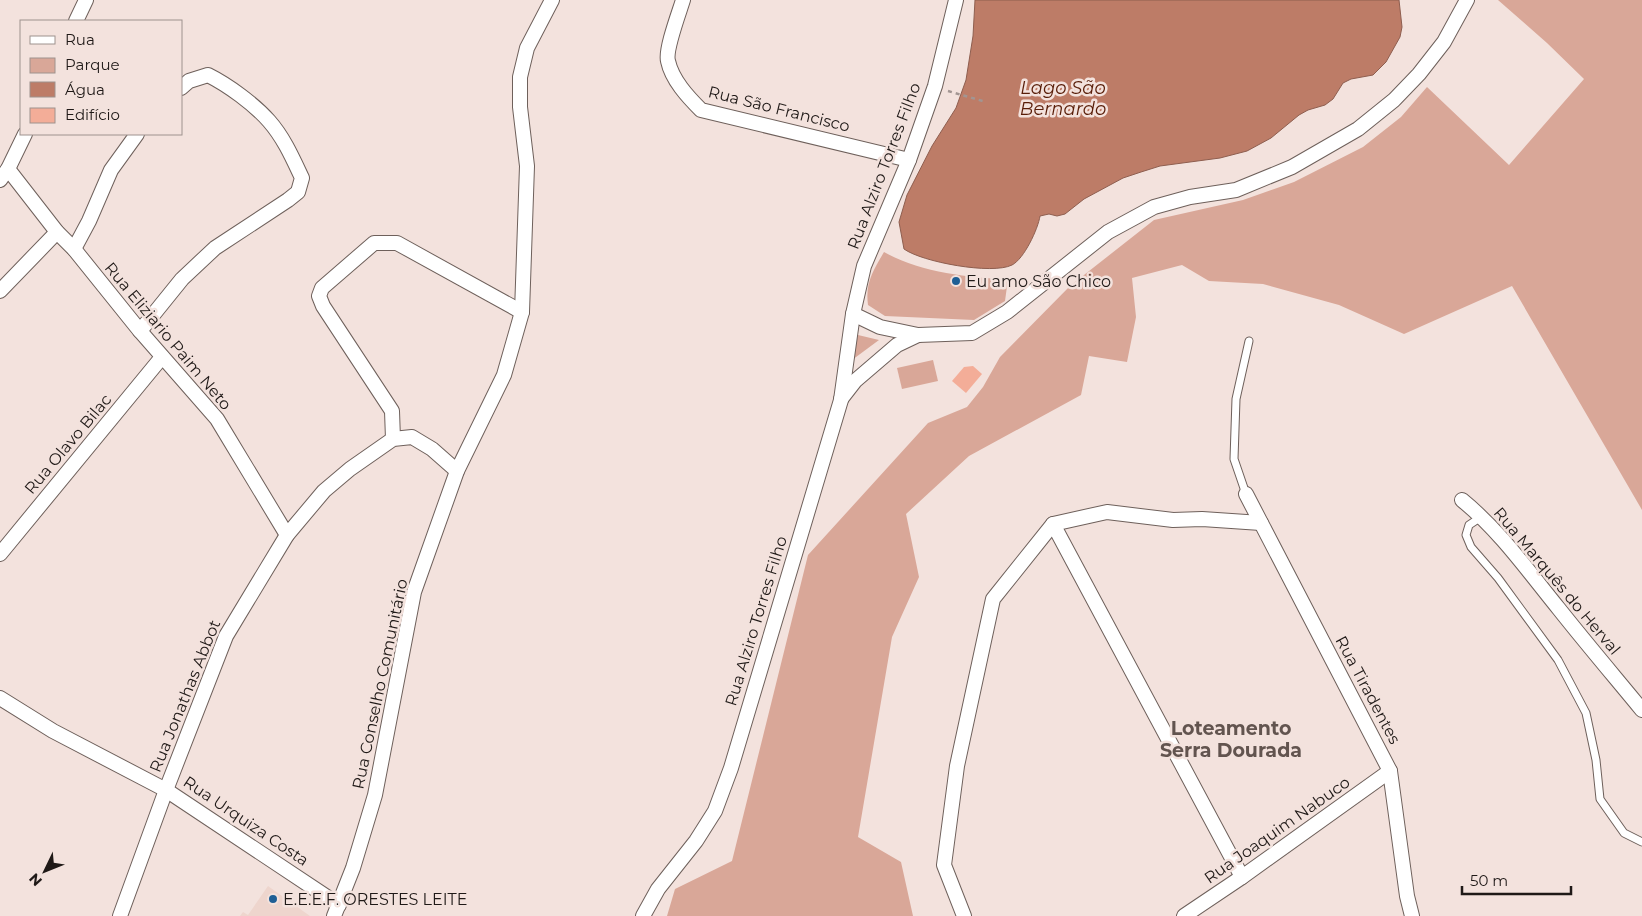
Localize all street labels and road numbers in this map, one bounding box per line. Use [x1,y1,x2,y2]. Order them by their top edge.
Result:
street label: Rua Alziro Torres Filho [843,80,925,252]
street label: Rua São Francisco [706,82,852,136]
street label: Rua Eliziario Paim Neto [101,258,235,414]
street label: Rua Olavo Bilac [21,390,115,498]
street label: Rua Marquês do Herval [1490,503,1624,659]
street label: Rua Alziro Torres Filho [721,534,791,708]
street label: Rua Conselho Comunitário [348,577,412,791]
street label: Rua Jonathas Abbot [146,617,224,775]
street label: Rua Tiradentes [1332,633,1405,747]
street label: Rua Urquiza Costa [180,772,312,870]
street label: Rua Joaquim Nabuco [1201,772,1353,888]

